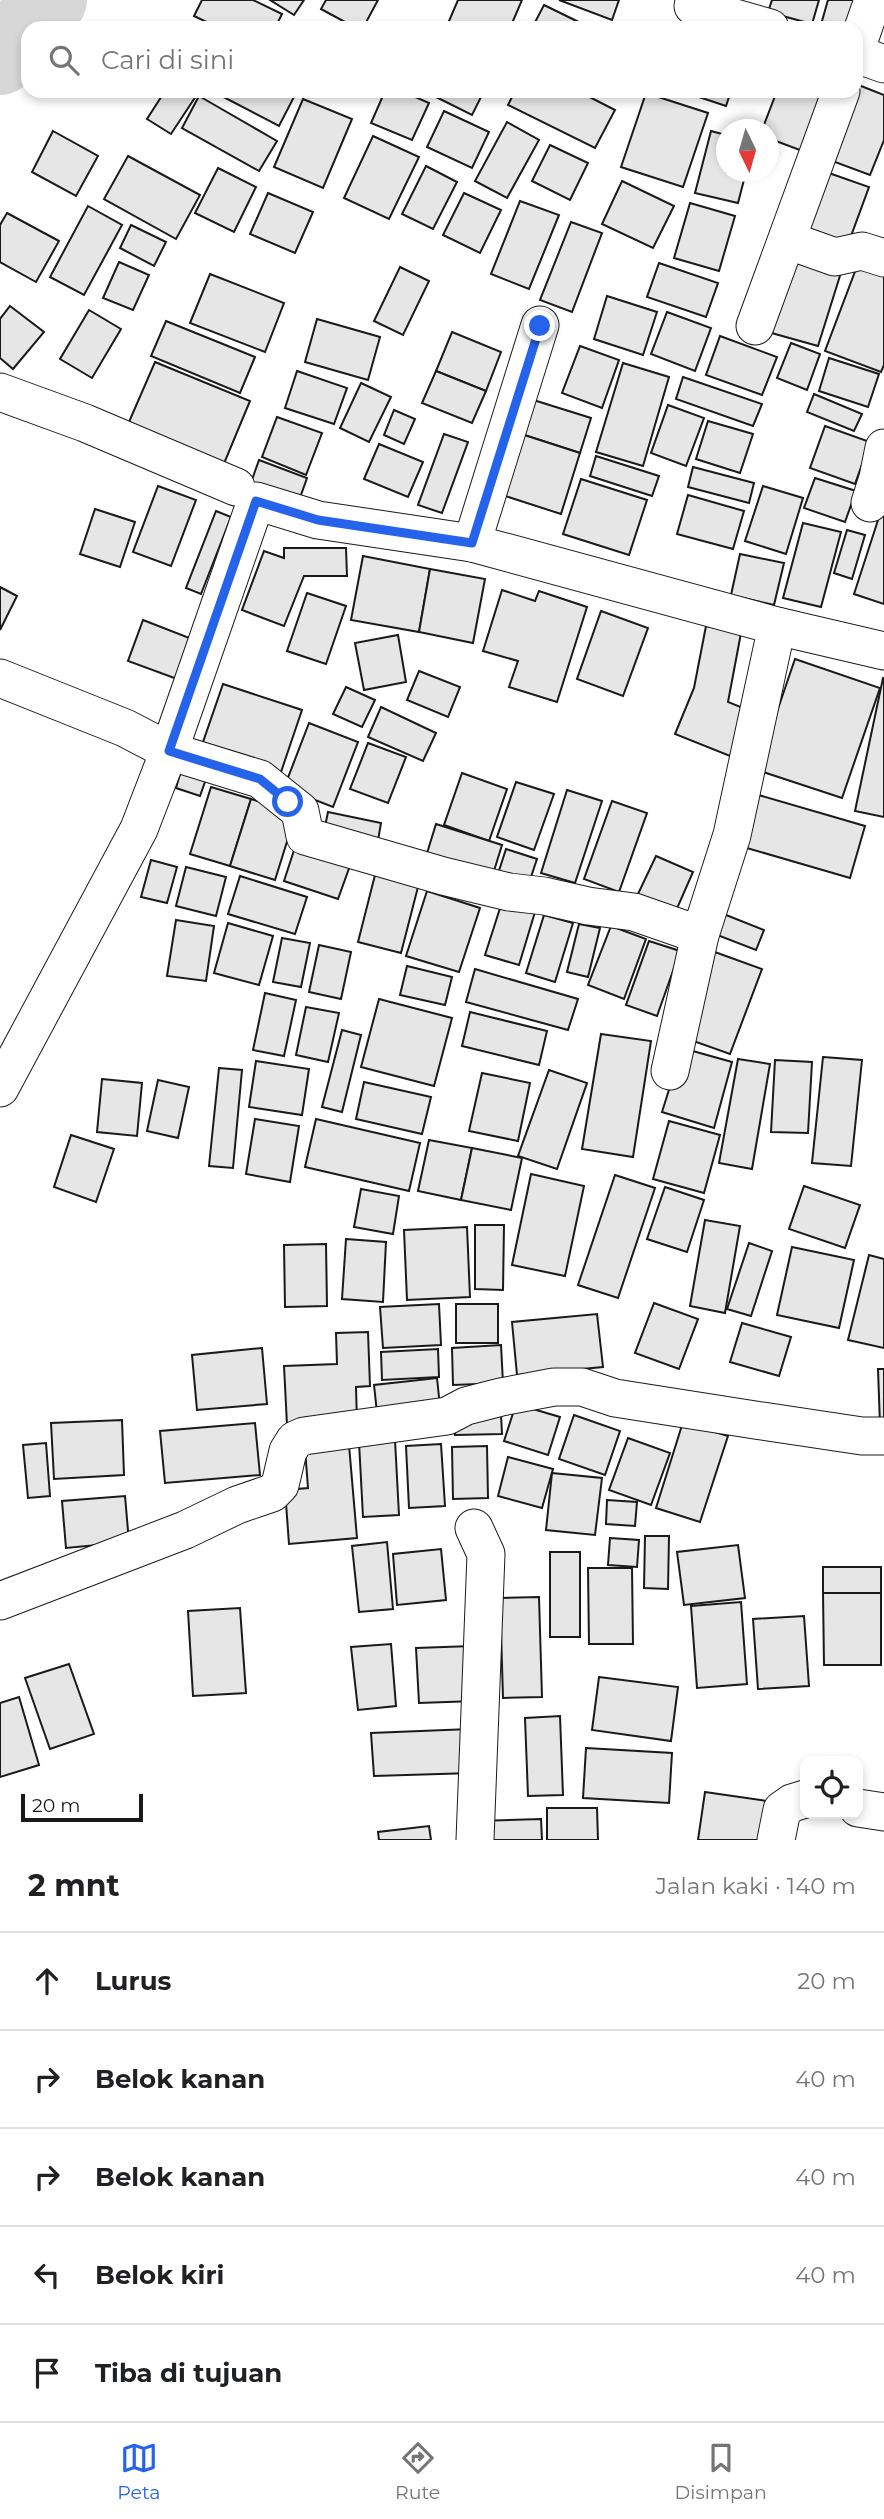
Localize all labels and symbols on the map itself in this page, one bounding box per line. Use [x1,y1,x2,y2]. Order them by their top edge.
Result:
north arrow [716,119,779,182]
route end [524,310,555,341]
route start [272,786,303,817]
scale bar [21,1791,144,1823]

